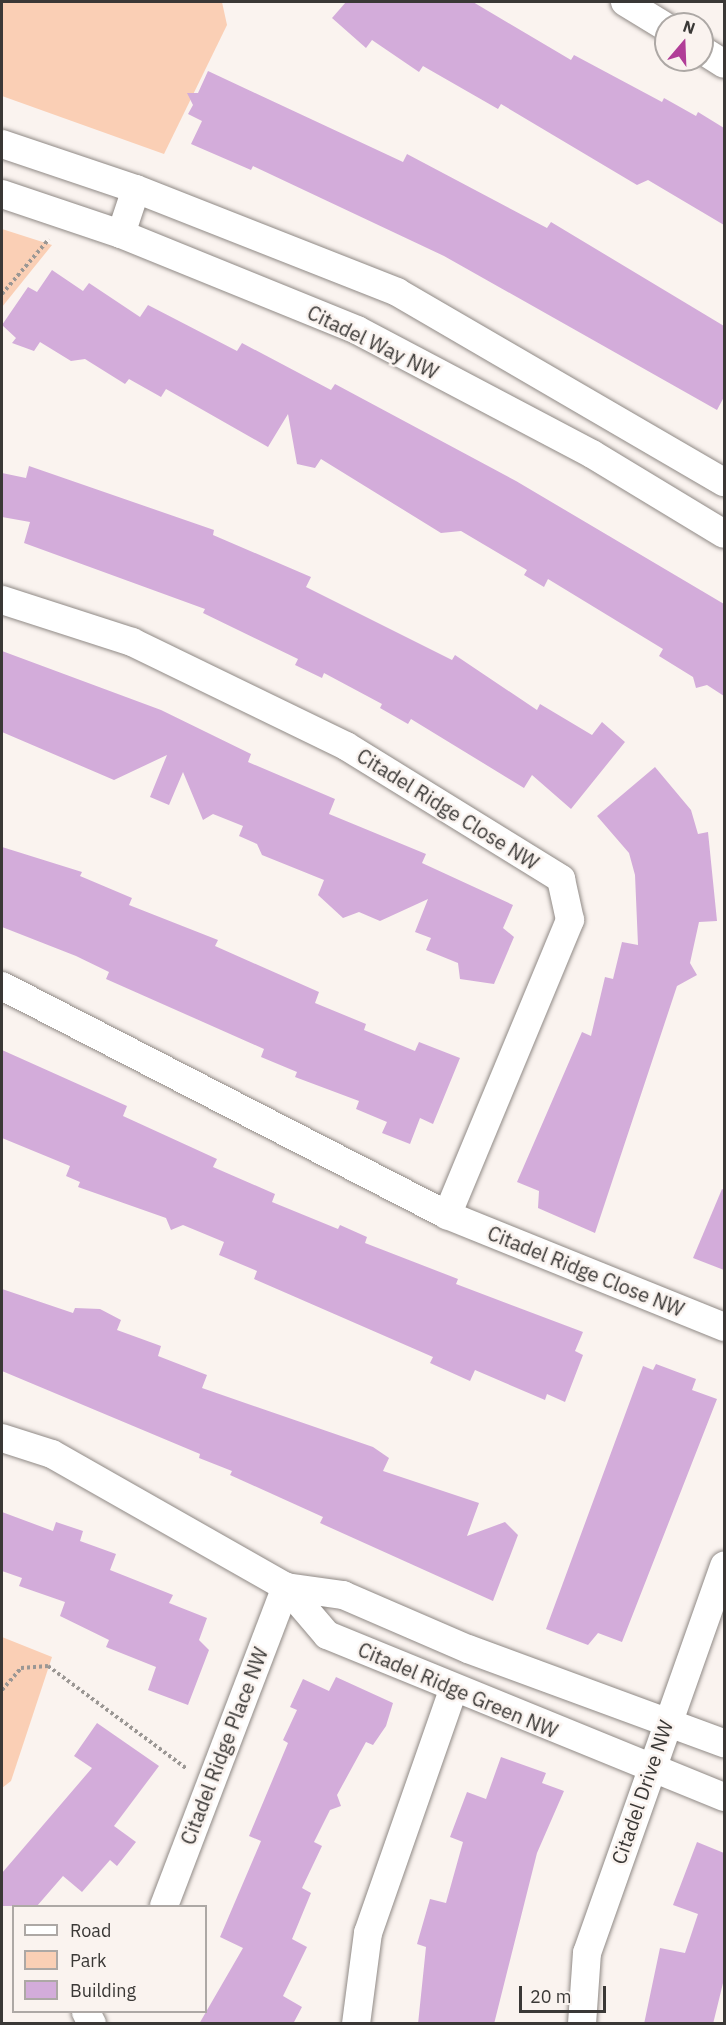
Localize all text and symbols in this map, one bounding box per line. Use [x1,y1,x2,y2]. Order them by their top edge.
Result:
north arrow [654,12,714,72]
text: N [680,16,698,38]
street label: Citadel Way NW [304,300,442,384]
street label: Citadel Ridge Close NW [353,743,543,875]
street label: Citadel Ridge Close NW [484,1221,688,1321]
street label: Citadel Ridge Green NW [355,1637,561,1743]
street label: Citadel Ridge Place NW [175,1644,273,1848]
street label: Citadel Drive NW [606,1717,678,1867]
legend [12,1905,207,2013]
text: Road [70,1919,111,1942]
text: Park [70,1949,106,1972]
scale bar [522,1974,609,2012]
text: Building [70,1979,136,2002]
text: 20 m [530,1985,572,2008]

